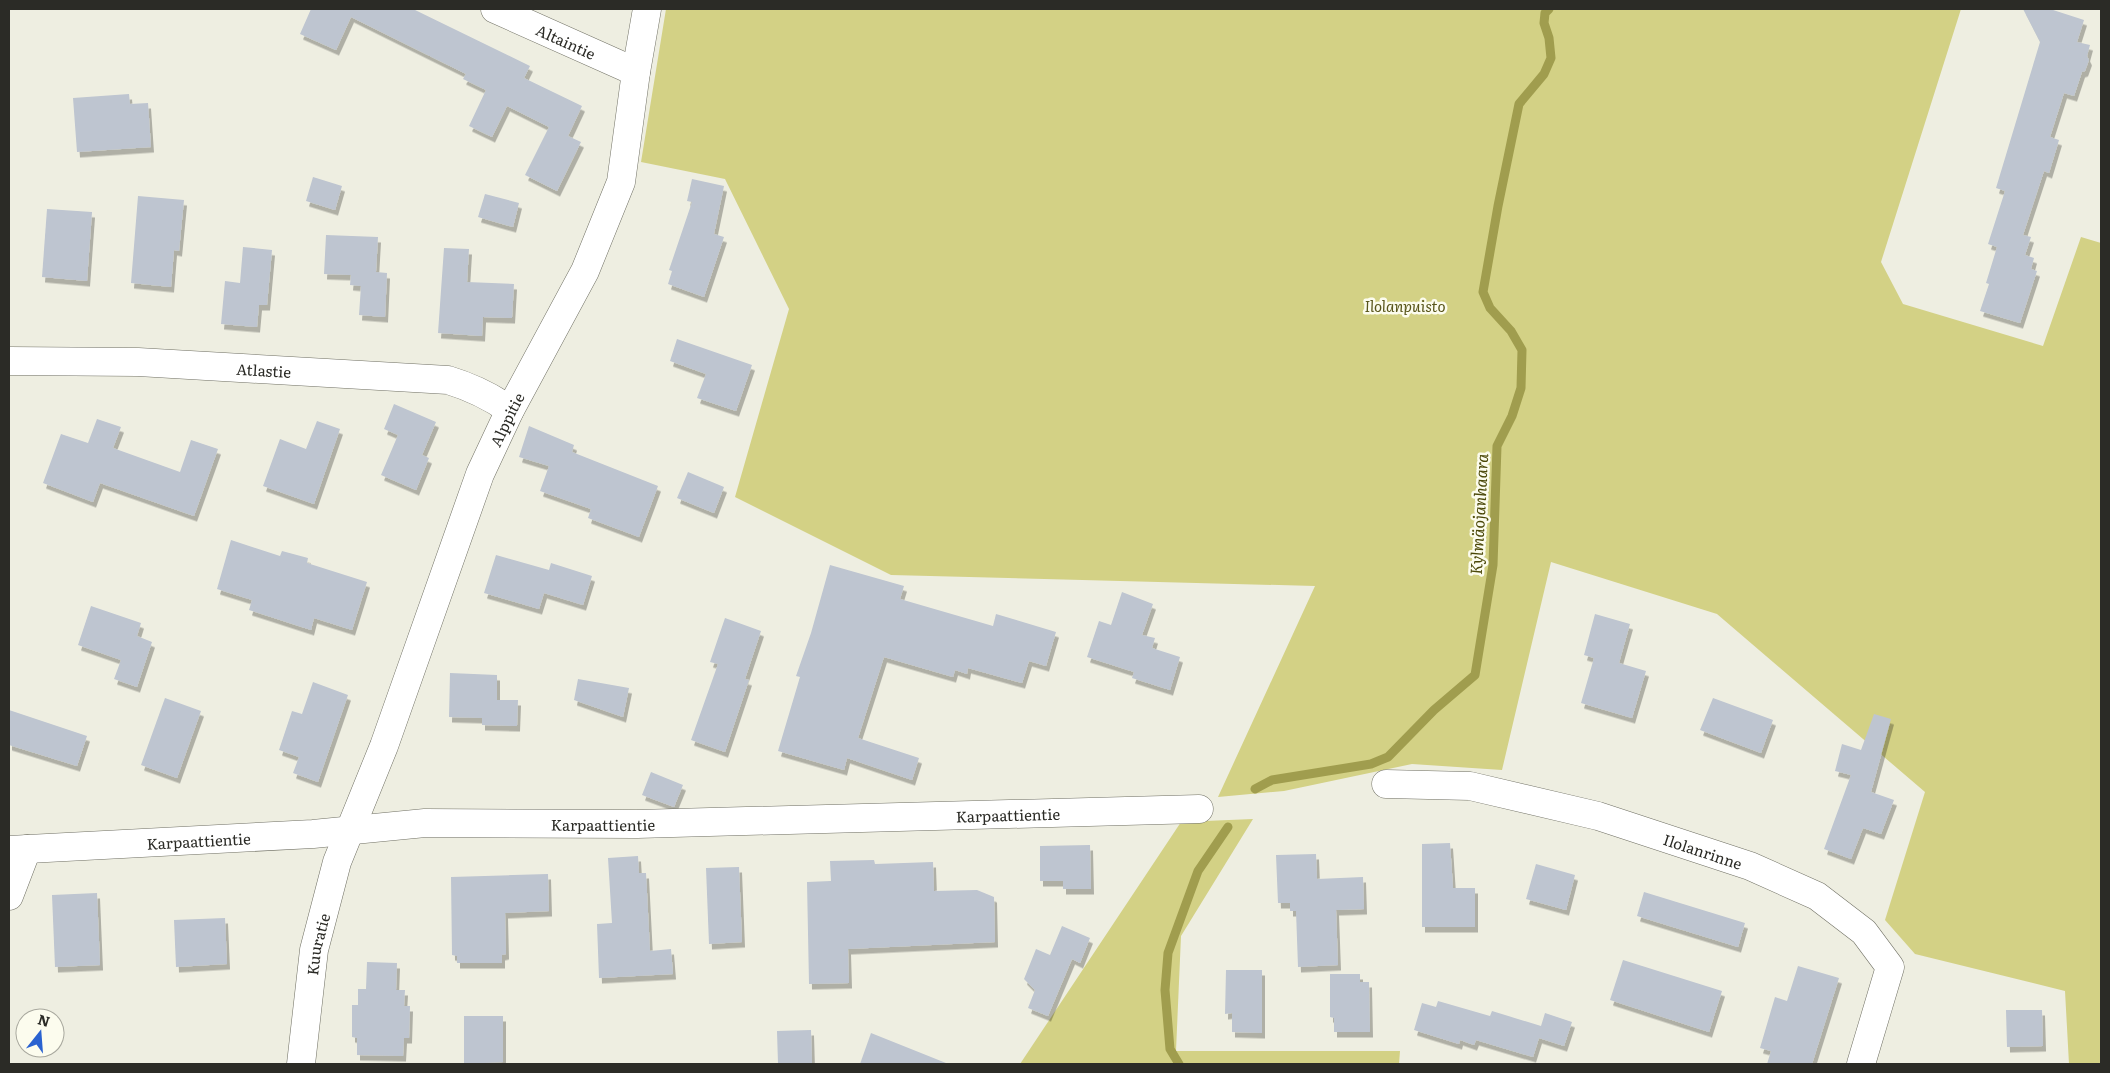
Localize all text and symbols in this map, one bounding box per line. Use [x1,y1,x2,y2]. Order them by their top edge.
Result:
street label: Altaintie [533,17,600,64]
park label: Ilolanpuisto [1365,294,1445,317]
street label: Atlastie [236,356,292,382]
street label: Alppitie [483,388,529,450]
water label: Kylmäojanhaara [1463,452,1493,575]
street label: Karpaattientie [955,801,1061,827]
street label: Karpaattientie [551,812,656,836]
street label: Karpaattientie [146,826,252,854]
street label: Ilolanrinne [1660,827,1746,874]
street label: Kuuratie [300,910,335,977]
north arrow [15,1008,65,1058]
text: N [36,1008,53,1031]

